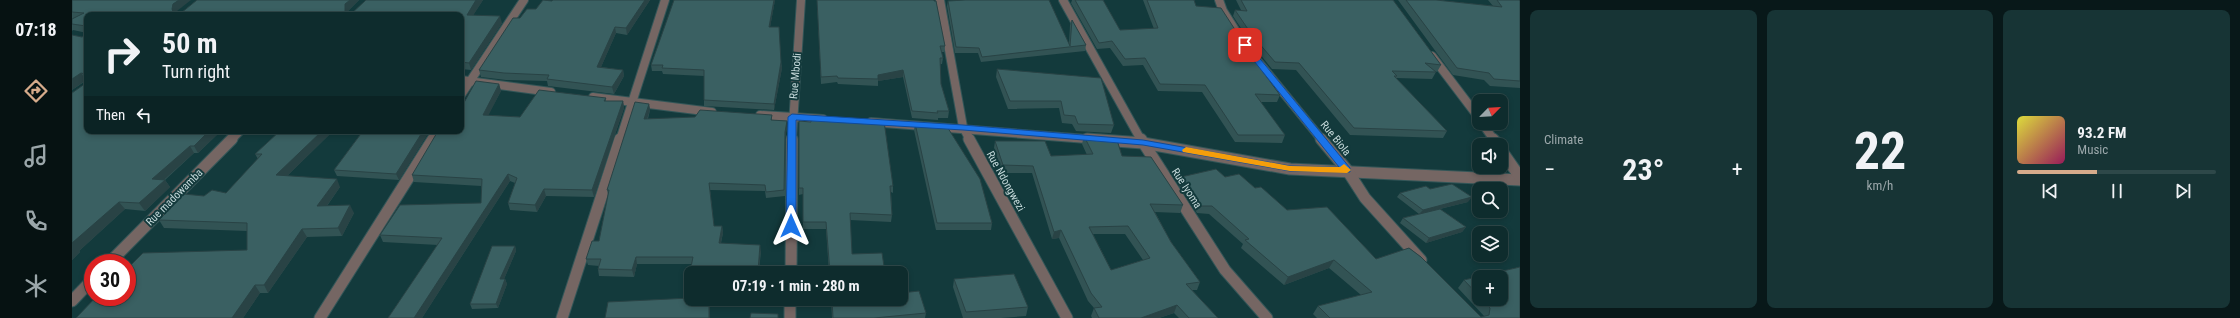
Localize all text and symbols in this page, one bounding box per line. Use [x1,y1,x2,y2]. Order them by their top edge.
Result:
text: 07:18 [15,19,57,40]
text: 50 m [162,27,218,60]
icon: right [96,28,148,80]
pin [1228,28,1262,62]
icon: arrive [1234,34,1256,56]
street label: Rue Mbodi [787,53,804,100]
text: Turn right [162,61,230,82]
icon: directions [22,77,50,105]
north arrow [1472,94,1508,130]
map controls [1472,94,1508,306]
icon: left [133,104,155,126]
text: Then [96,106,125,124]
street label: Rue Biola [1318,118,1353,158]
text: 22 [1854,121,1906,182]
text: 93.2 FM [2077,124,2126,142]
text: Climate [1544,132,1583,147]
button: sound [1472,138,1508,174]
icon: music [22,142,50,170]
text: Music [2077,142,2108,157]
street label: Rue Ndongwezi [984,149,1028,214]
text: 23° [1622,152,1664,187]
text: − [1544,157,1555,182]
text: + [1732,157,1743,182]
street label: Rue madowamba [143,166,205,228]
street label: Rue Iyoma [1169,166,1204,211]
text: km/h [1867,178,1893,193]
icon: previous [2039,180,2061,202]
icon: pause [2106,180,2128,202]
icon: next [2172,180,2194,202]
button: search [1472,182,1508,218]
position arrow [770,205,812,247]
icon: phone [22,207,50,235]
button: layers [1472,226,1508,262]
speed limit sign: 30 [84,254,136,306]
button: + [1472,270,1508,306]
icon: climate [22,272,50,300]
text: 07:19 · 1 min · 280 m [732,277,860,295]

